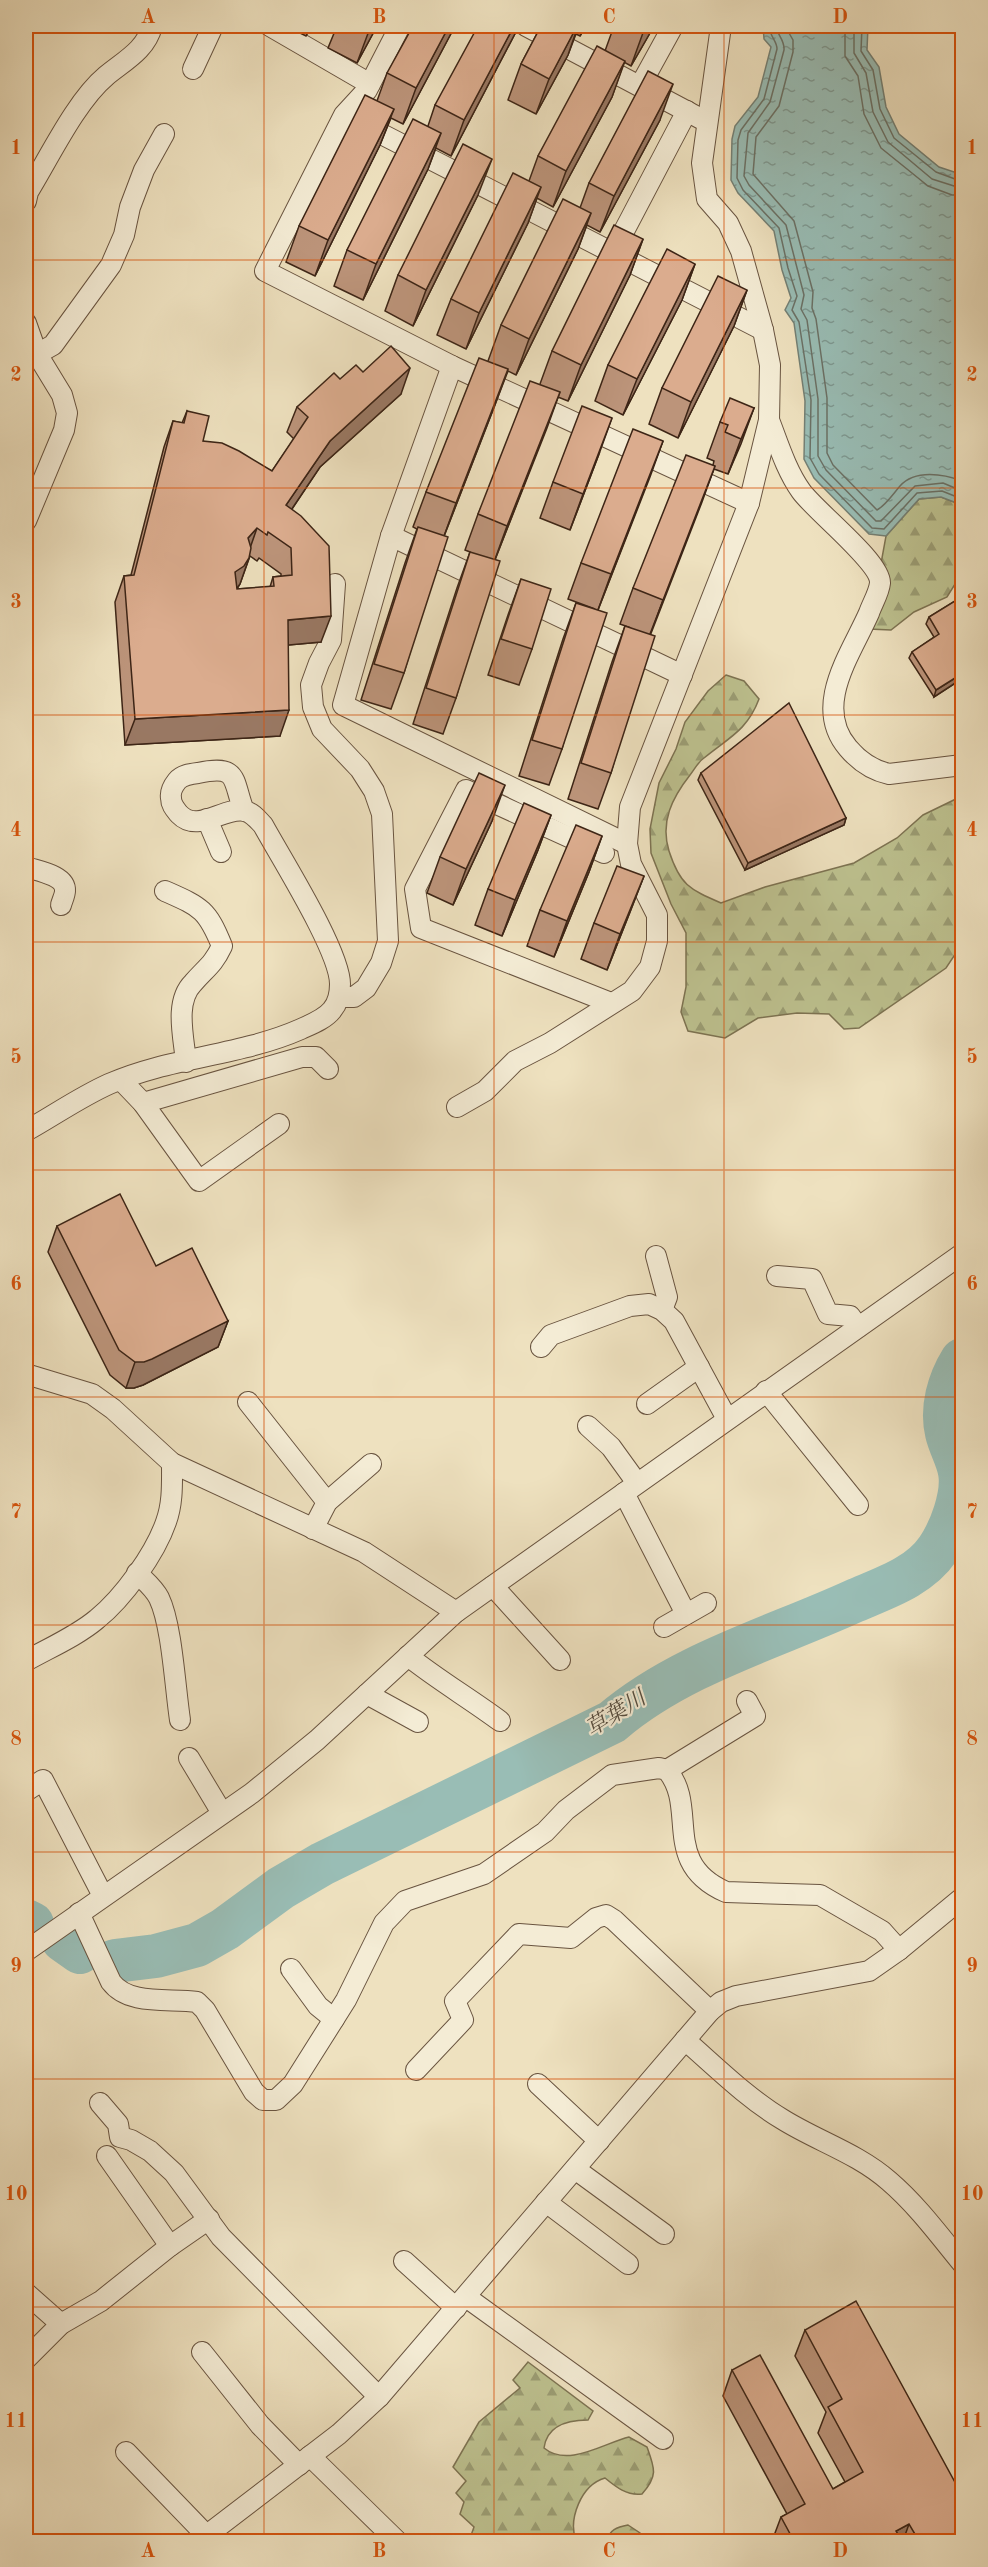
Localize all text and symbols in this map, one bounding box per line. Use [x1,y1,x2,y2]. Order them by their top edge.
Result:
text: A [140,8,156,28]
text: B [372,8,386,28]
text: C [602,8,616,28]
text: D [832,8,848,28]
text: 1 [10,139,22,159]
text: 1 [966,139,978,159]
text: 2 [10,366,22,386]
text: 2 [966,366,978,386]
text: 3 [10,593,22,613]
text: 3 [966,593,978,613]
text: 4 [10,821,22,841]
text: 4 [966,821,978,841]
text: 5 [10,1047,22,1068]
text: 5 [966,1047,978,1068]
text: 6 [10,1275,22,1295]
text: 6 [966,1275,978,1295]
text: 7 [10,1503,22,1523]
text: 7 [966,1503,978,1523]
water label: 草葉川 [581,1684,652,1741]
text: 8 [10,1730,22,1750]
text: 8 [966,1730,978,1750]
text: 9 [10,1957,22,1977]
text: 9 [966,1957,978,1977]
text: 10 [4,2185,28,2205]
text: 10 [960,2185,984,2205]
text: 11 [4,2412,28,2432]
text: 11 [960,2412,984,2432]
text: A [140,2542,156,2562]
text: B [372,2542,386,2562]
text: C [602,2542,616,2562]
text: D [832,2542,848,2562]

